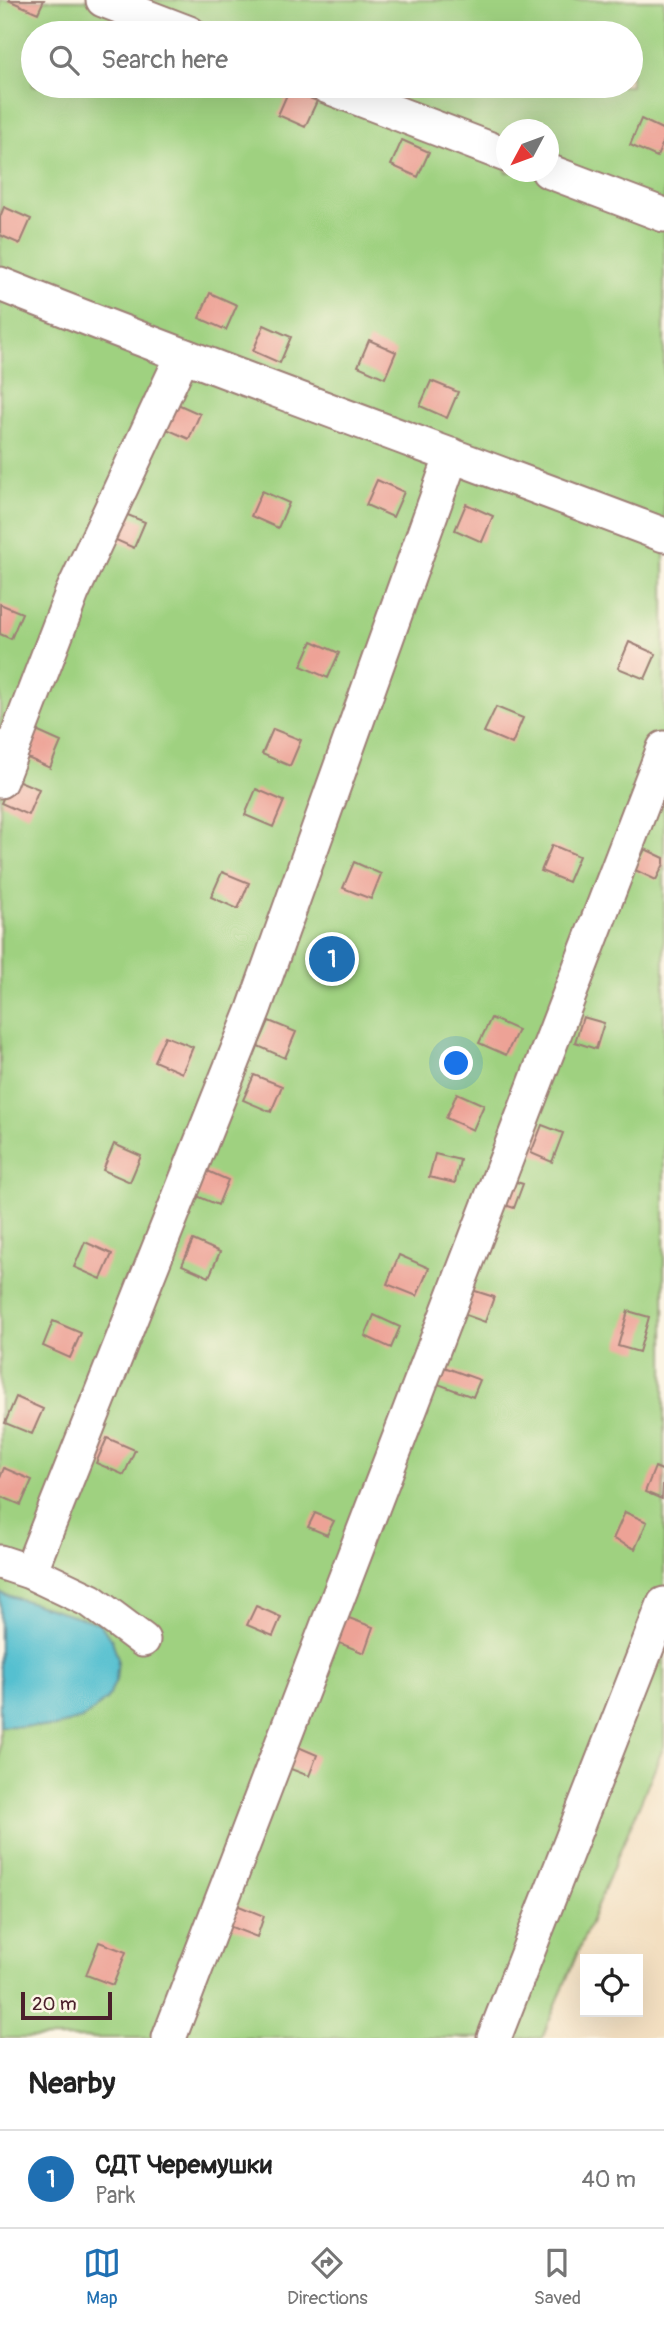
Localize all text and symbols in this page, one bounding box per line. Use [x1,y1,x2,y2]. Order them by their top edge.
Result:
search box [21,21,643,98]
icon: search [45,41,83,79]
text: Search here [101,44,228,76]
north arrow [496,119,559,182]
pin: 1 [309,933,355,985]
your location [439,1046,473,1080]
map controls [580,1954,643,2017]
button: locate [580,1954,643,2017]
scale bar [21,1989,112,2021]
text: 20 m [32,1992,77,2016]
text: Nearby [28,2065,115,2102]
text: СДТ Черемушки [95,2149,272,2181]
text: 1 [47,2165,56,2194]
text: 40 m [582,2165,636,2194]
text: Park [95,2181,135,2210]
tab: Map [83,2244,121,2310]
tab: Directions [287,2244,368,2310]
tab: Saved [534,2244,581,2310]

